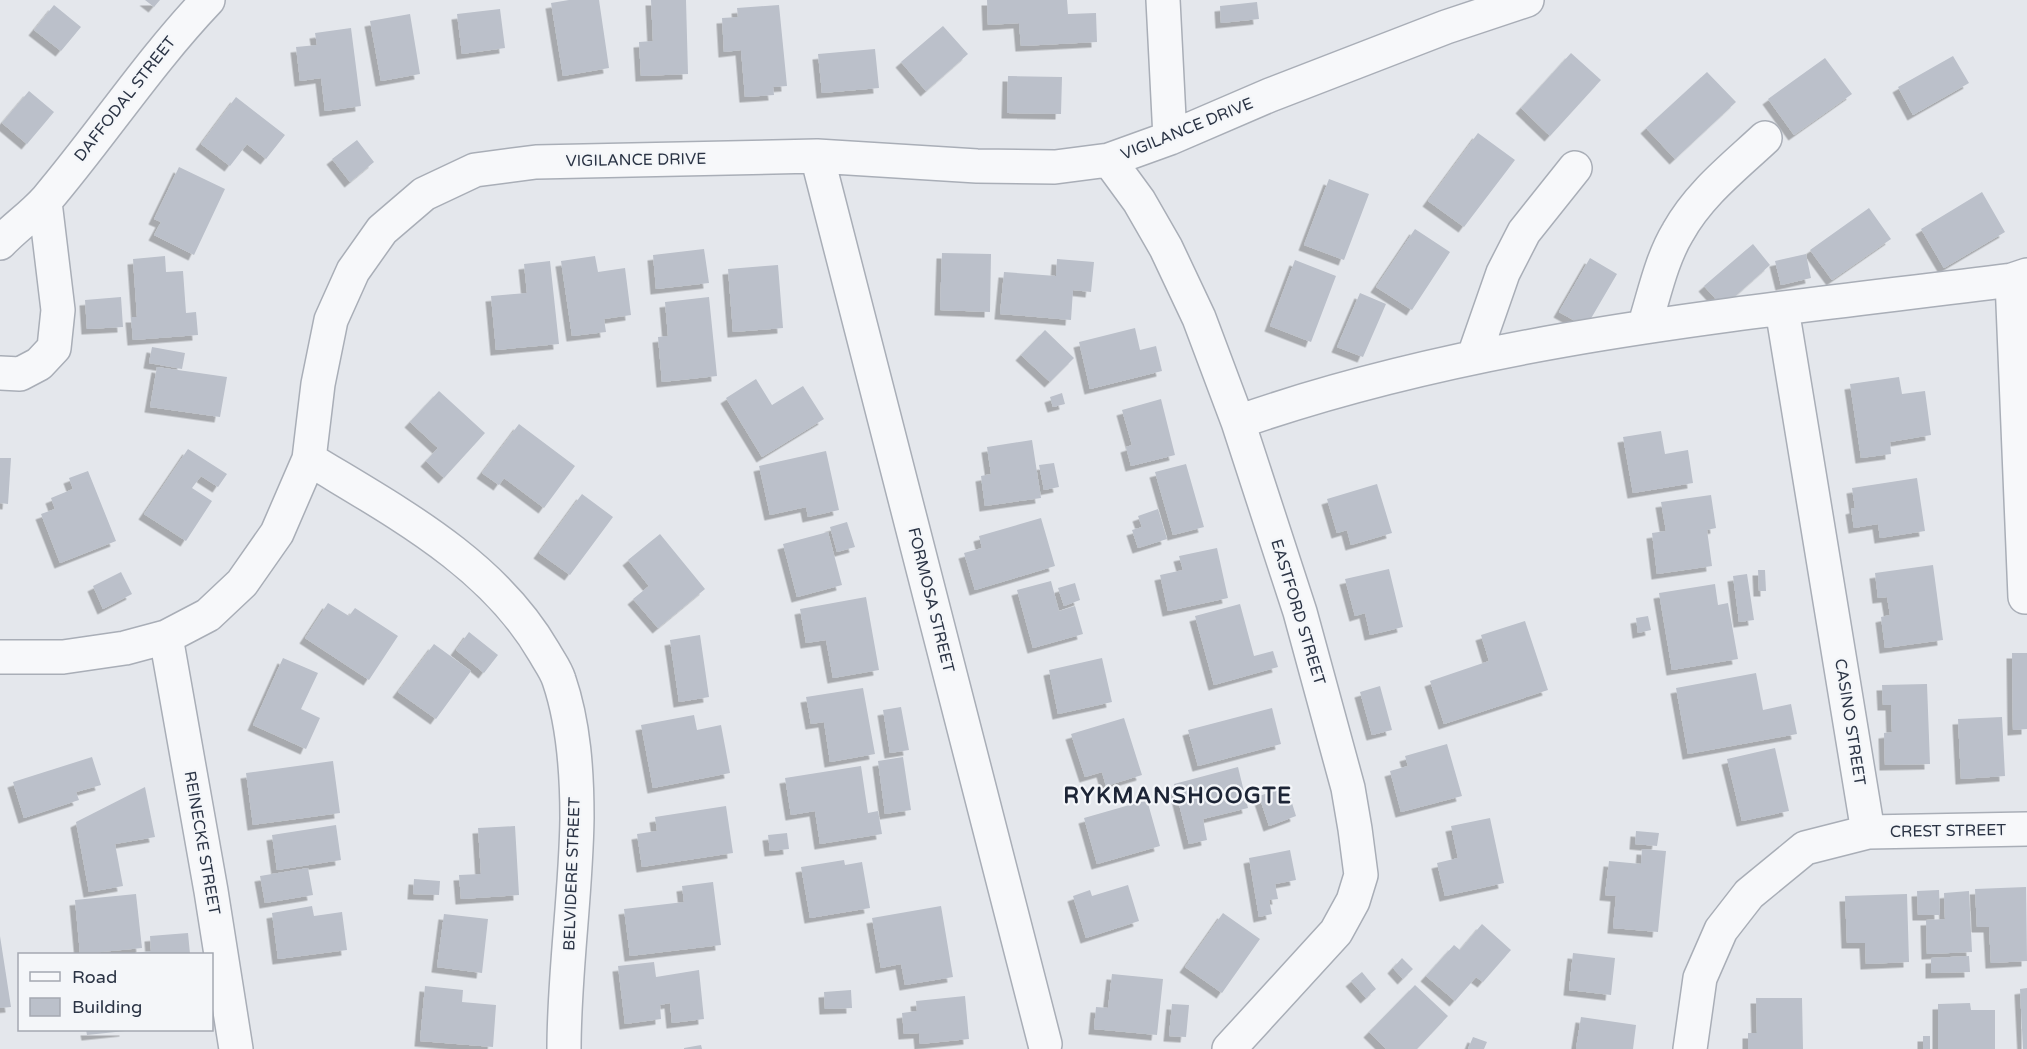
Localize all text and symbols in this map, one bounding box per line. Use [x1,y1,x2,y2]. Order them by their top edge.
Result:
street label: DAFFODAL STREET [70,32,180,166]
street label: VIGILANCE DRIVE [1118,93,1256,165]
street label: VIGILANCE DRIVE [565,149,707,171]
street label: FORMOSA STREET [903,525,959,675]
street label: EASTFORD STREET [1266,537,1330,688]
street label: CASINO STREET [1830,657,1870,787]
street label: REINECKE STREET [179,769,225,917]
district label: RYKMANSHOOGTE [1063,783,1293,809]
street label: BELVIDERE STREET [559,796,585,951]
street label: CREST STREET [1890,820,2007,842]
legend [18,953,213,1031]
text: Road [72,966,117,988]
text: Building [72,996,142,1018]

